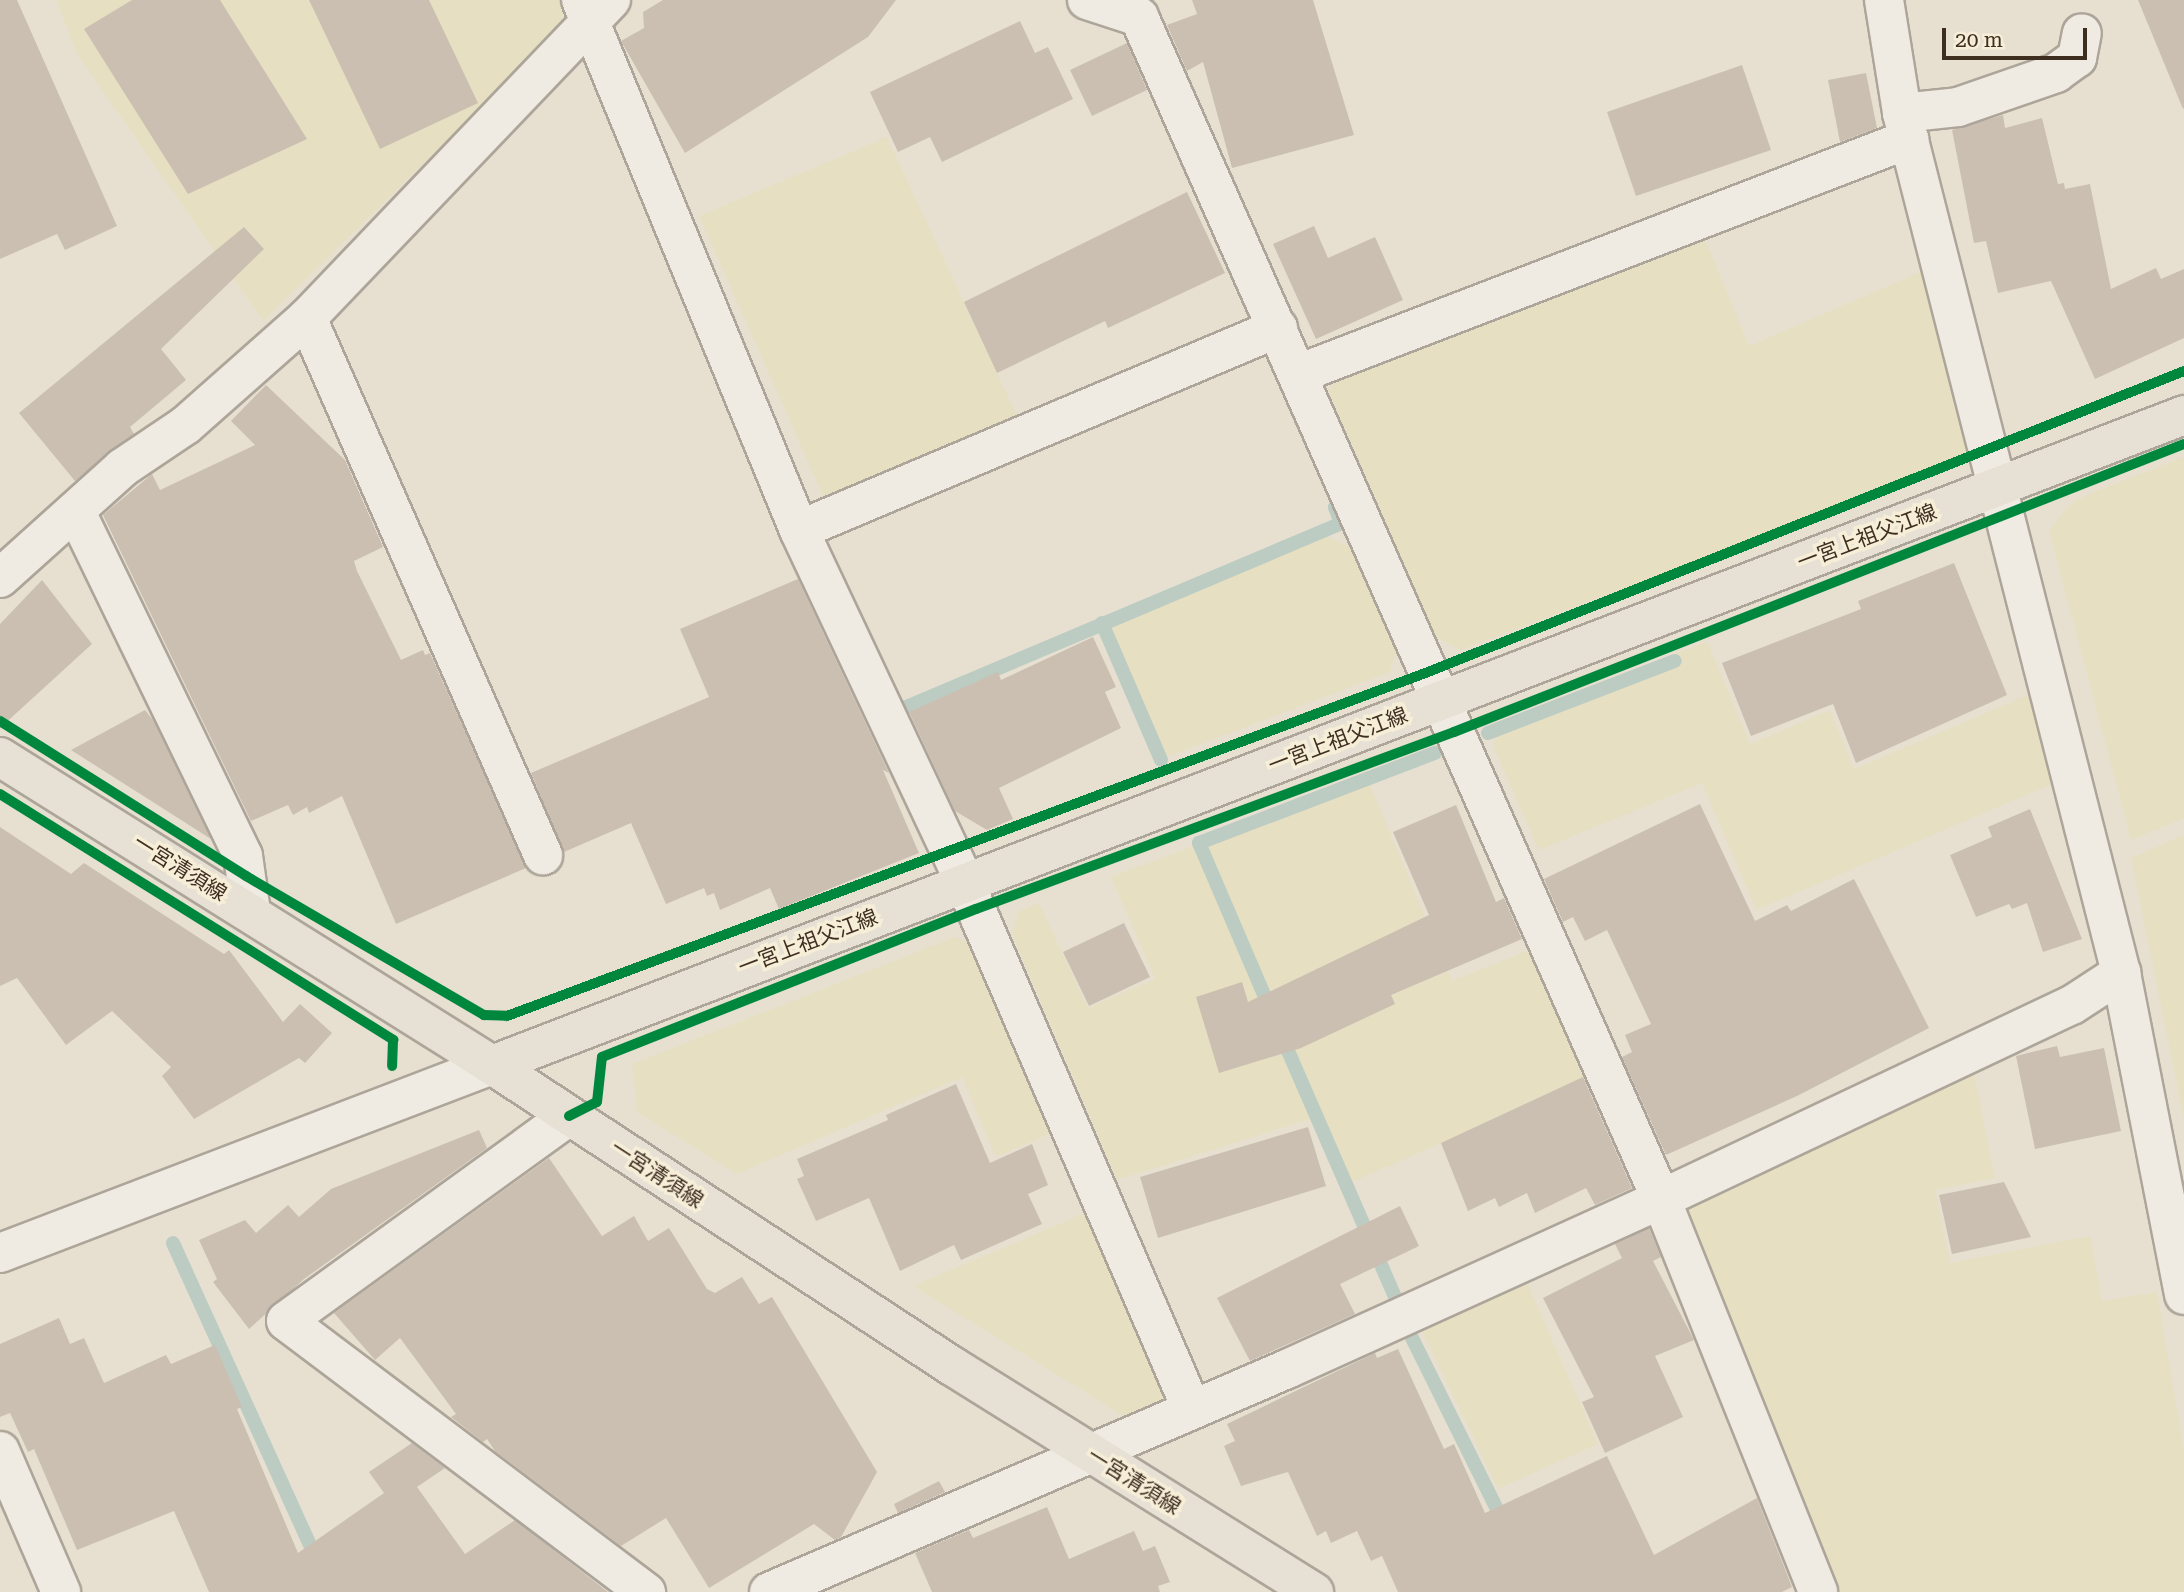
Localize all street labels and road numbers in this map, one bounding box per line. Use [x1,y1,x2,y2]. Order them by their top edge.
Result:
street label: 一宮上祖父江線 [1794,499,1940,575]
street label: 一宮上祖父江線 [1265,702,1411,778]
street label: 一宮清須線 [129,829,231,907]
street label: 一宮上祖父江線 [735,904,881,980]
street label: 一宮清須線 [606,1135,708,1213]
street label: 一宮清須線 [1083,1442,1185,1520]

